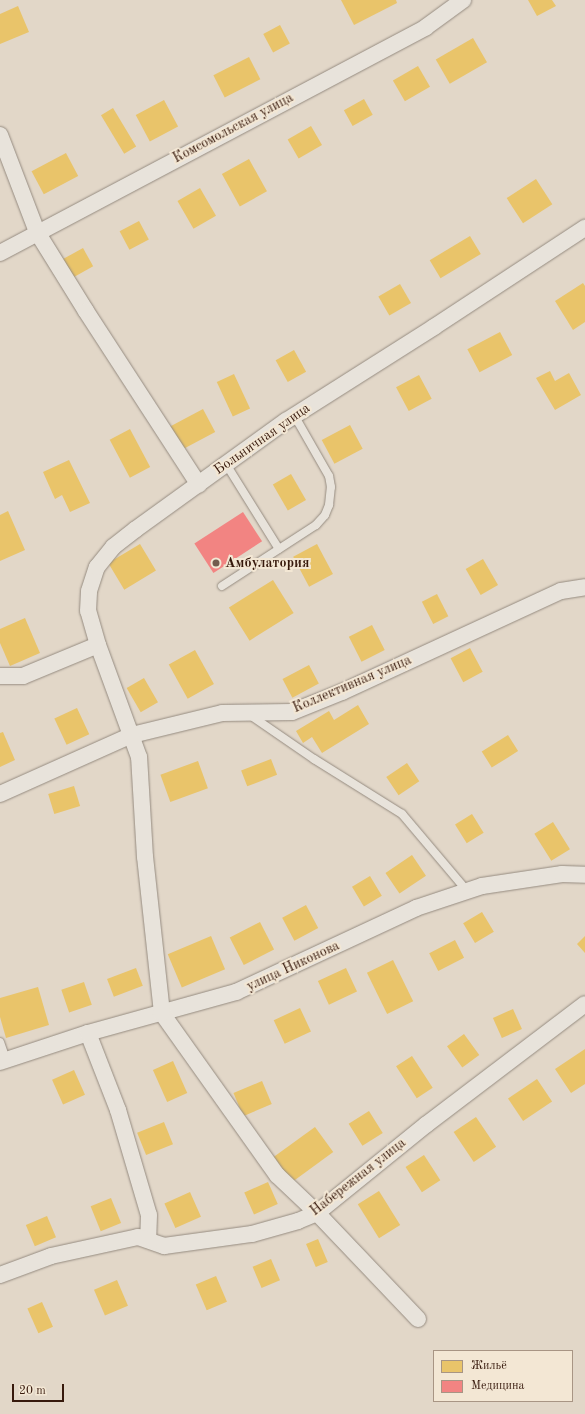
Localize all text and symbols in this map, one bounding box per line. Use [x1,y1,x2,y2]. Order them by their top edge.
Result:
street label: Комсомольская улица [170,89,296,167]
street label: Больничная улица [211,400,313,478]
place label: Амбулатория [225,555,310,571]
marker: Амбулатория [210,557,222,569]
street label: Коллективная улица [290,651,414,717]
street label: улица Никонова [244,937,342,995]
street label: Набережная улица [307,1134,409,1220]
legend [433,1350,573,1402]
text: Жильё [471,1360,507,1372]
scale bar [14,1376,66,1402]
text: Медицина [471,1380,524,1392]
text: 20 m [19,1385,46,1397]

